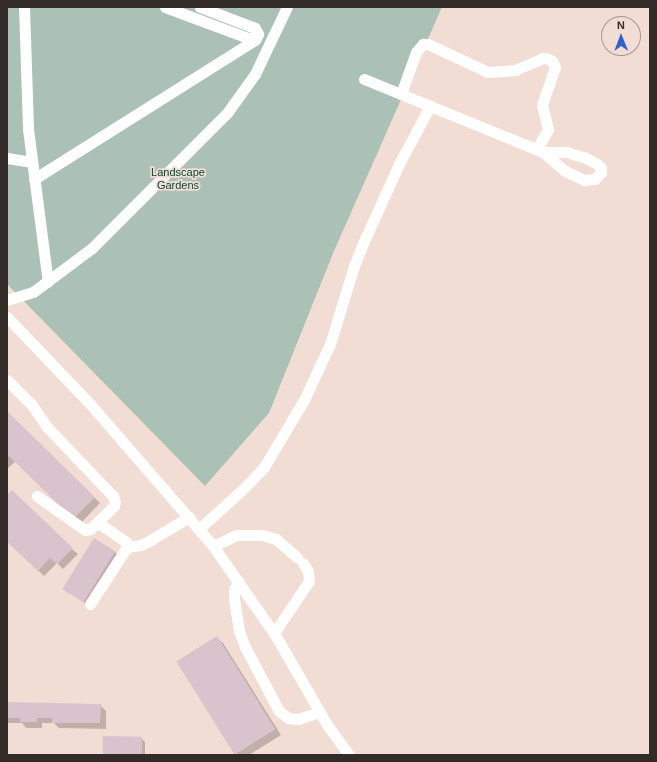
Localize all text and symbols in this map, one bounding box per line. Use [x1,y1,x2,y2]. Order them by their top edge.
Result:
north arrow [601,16,641,56]
text: N [617,19,625,31]
park label: Landscape Gardens [151,166,205,192]

